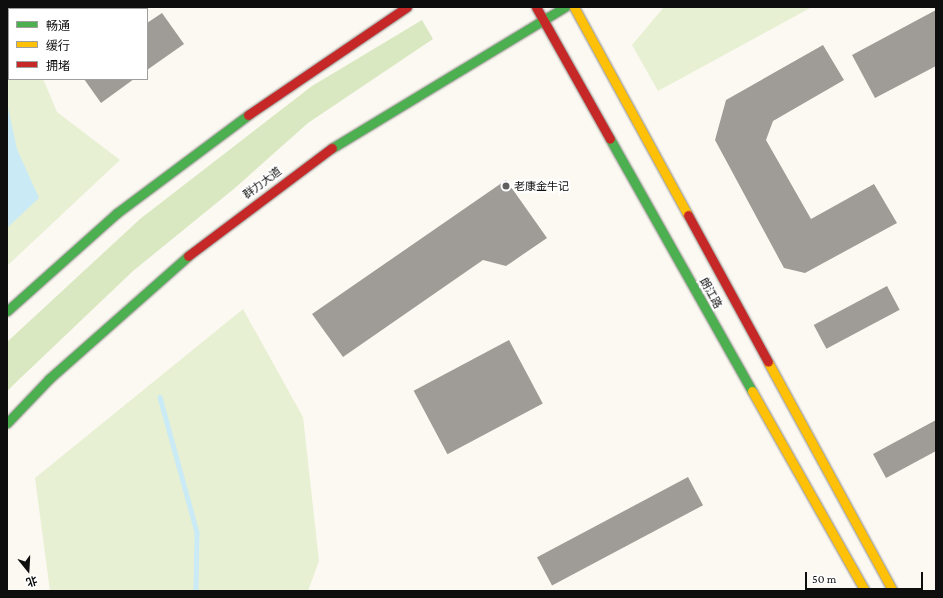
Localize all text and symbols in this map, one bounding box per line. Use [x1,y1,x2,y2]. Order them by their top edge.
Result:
legend [8,8,148,80]
text: 畅通 [46,19,70,33]
text: 缓行 [46,39,70,53]
text: 拥堵 [46,59,70,73]
street label: 群力大道 [240,164,284,202]
place label: 老康金牛记 [514,179,569,193]
marker: 老康金牛记 [501,181,511,191]
street label: 朗江路 [697,275,725,311]
north arrow [8,550,48,590]
scale bar [807,564,925,590]
text: 50 m [812,572,836,586]
text: 北 [25,574,39,589]

